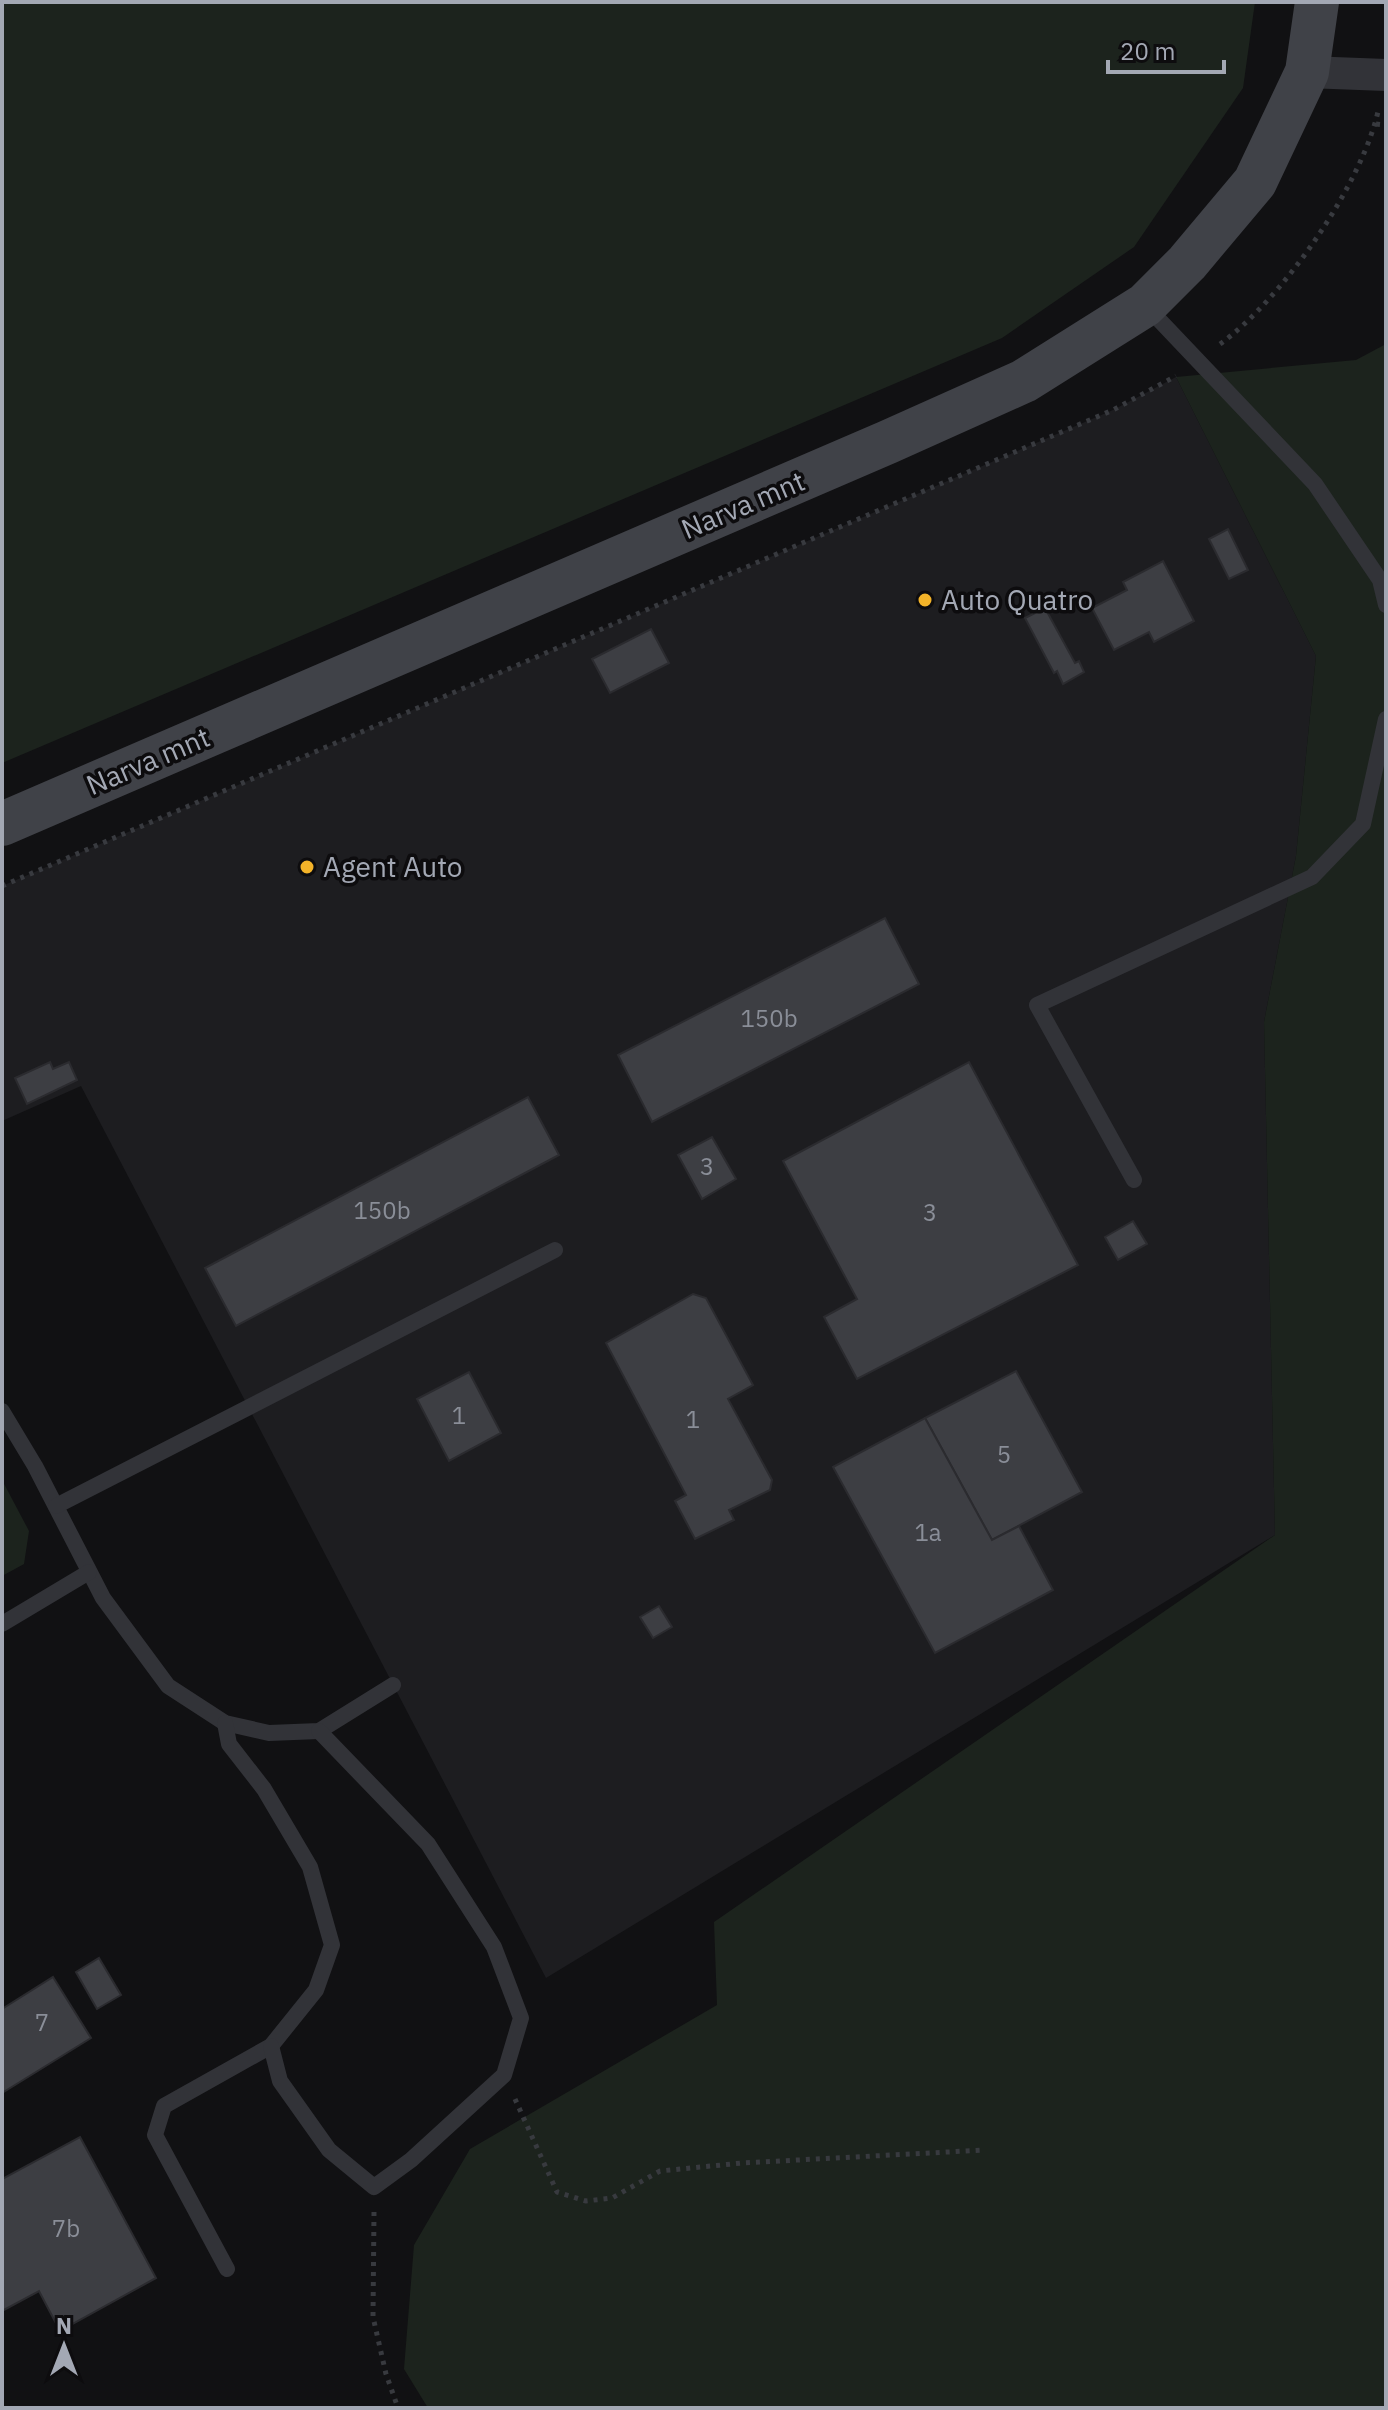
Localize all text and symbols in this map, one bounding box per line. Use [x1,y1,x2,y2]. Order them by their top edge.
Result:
scale bar [1108,24,1224,74]
text: 20 m [1120,35,1175,67]
street label: Narva mnt [675,462,810,547]
place label: Auto Quatro [941,581,1093,618]
marker: Auto Quatro [916,591,934,609]
street label: Narva mnt [80,718,215,803]
place label: Agent Auto [323,848,463,885]
marker: Agent Auto [298,858,316,876]
house number: 150b [740,1002,798,1034]
house number: 3 [700,1150,714,1182]
house number: 150b [353,1194,411,1226]
house number: 3 [923,1196,937,1228]
house number: 1 [452,1399,466,1431]
house number: 1 [686,1403,700,1435]
house number: 5 [997,1438,1011,1470]
house number: 1a [914,1516,942,1548]
house number: 7 [35,2006,49,2038]
house number: 7b [52,2212,80,2244]
north arrow [24,2306,104,2386]
text: N [56,2311,72,2340]

